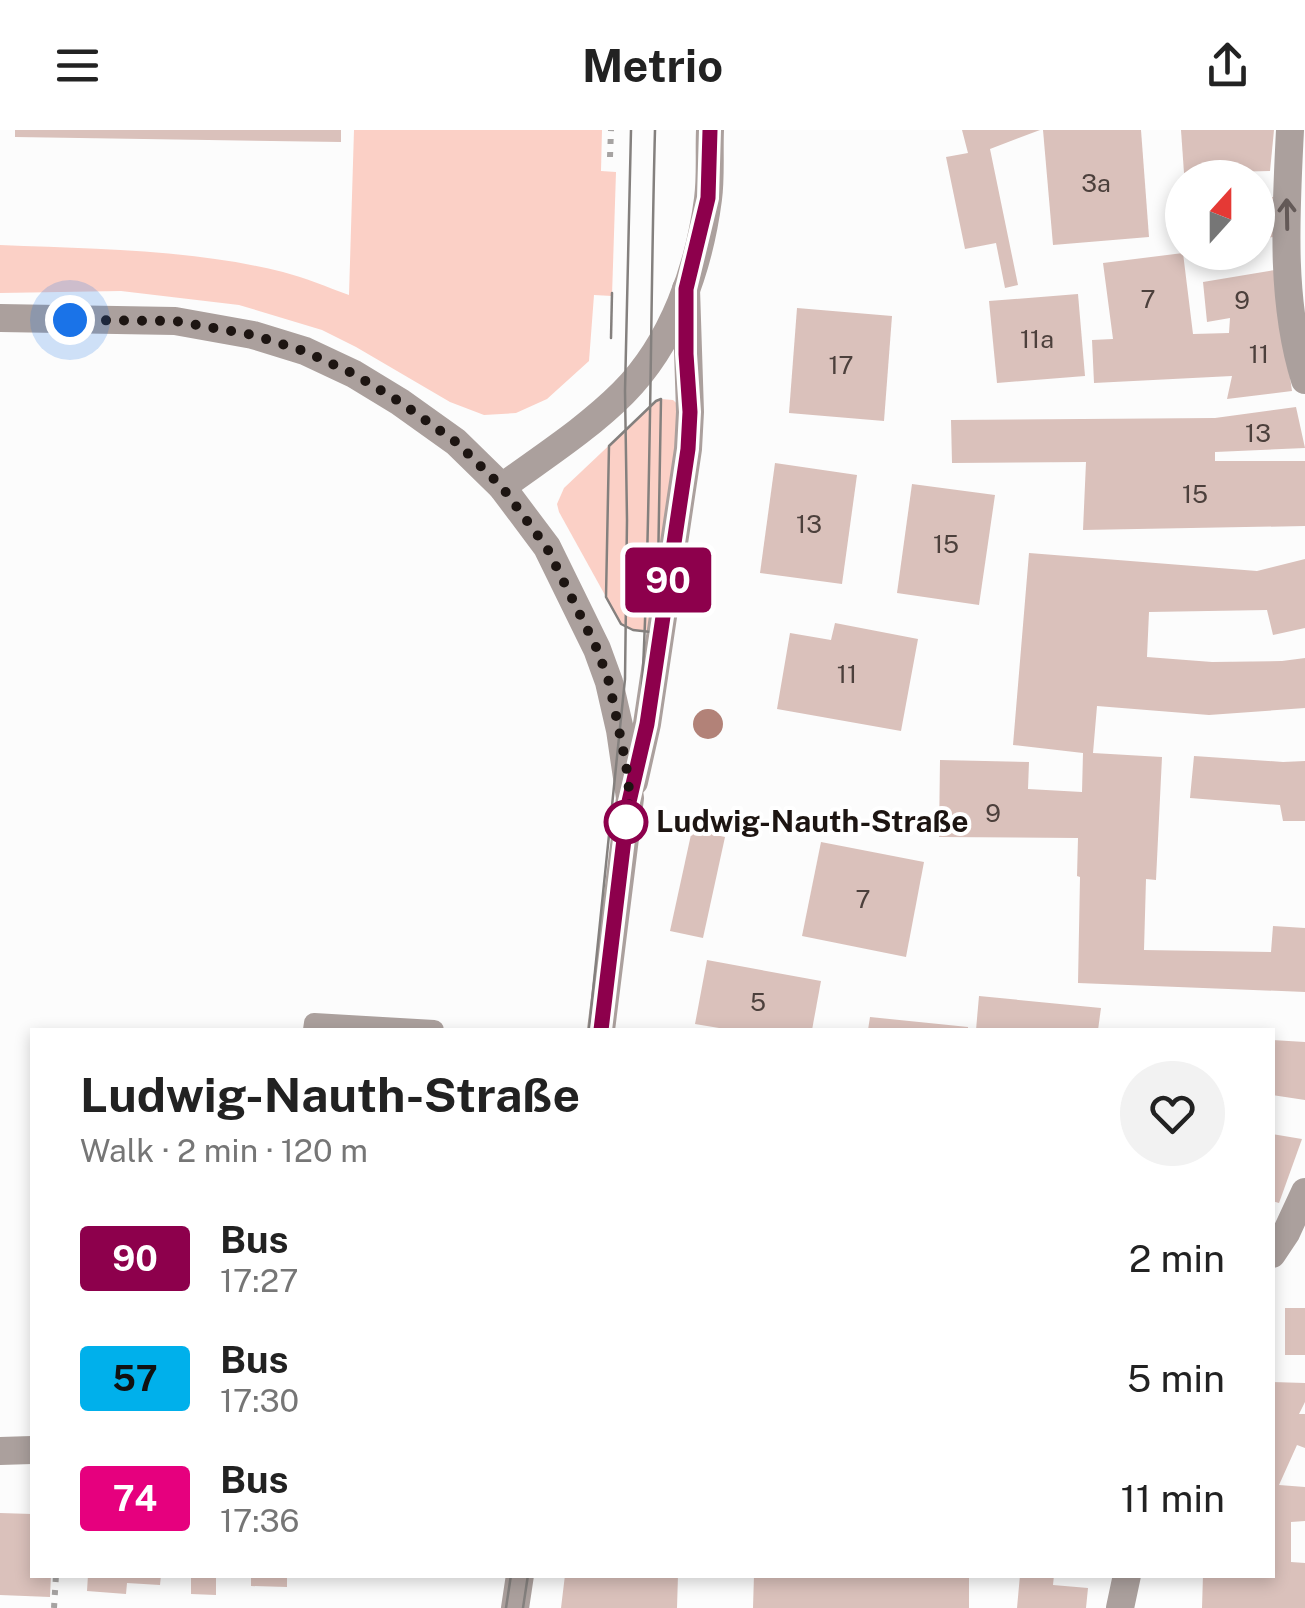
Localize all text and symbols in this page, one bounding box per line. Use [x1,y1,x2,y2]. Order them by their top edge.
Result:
icon: menu [50,38,105,93]
icon: share [1200,38,1255,93]
text: Metrio [582,39,723,92]
north arrow [1165,160,1275,270]
map controls [1165,160,1275,270]
house number: 3a [1081,168,1111,198]
one-way arrow [1277,199,1296,231]
house number: 7 [1140,284,1156,314]
house number: 9 [1234,285,1250,315]
your location [45,295,95,345]
house number: 11a [1020,324,1054,354]
house number: 11 [1249,339,1269,369]
house number: 17 [828,350,854,380]
house number: 13 [1245,418,1271,448]
house number: 15 [1182,479,1208,509]
house number: 13 [796,509,822,539]
house number: 15 [933,529,959,559]
line badge: 90 [623,548,713,612]
text: 90 [645,560,691,601]
house number: 11 [837,659,857,689]
house number: 9 [985,798,1001,828]
marker: Ludwig-Nauth-Straße [605,801,647,843]
place label: Ludwig-Nauth-Straße [656,803,969,839]
house number: 7 [855,884,871,914]
house number: 5 [750,987,766,1017]
button: heart [1120,1061,1225,1166]
text: Ludwig-Nauth-Straße [80,1066,580,1123]
text: Walk · 2 min · 120 m [80,1132,368,1169]
text: Bus [220,1217,289,1262]
text: 2 min [1129,1236,1225,1281]
text: 90 [112,1238,158,1279]
text: 17:27 [220,1262,298,1299]
text: Bus [220,1337,289,1382]
text: 5 min [1127,1356,1225,1401]
text: 57 [112,1358,158,1399]
text: 17:30 [220,1382,299,1419]
text: Bus [220,1457,289,1502]
text: 11 min [1120,1476,1225,1521]
text: 74 [113,1478,157,1519]
text: 17:36 [220,1502,299,1539]

